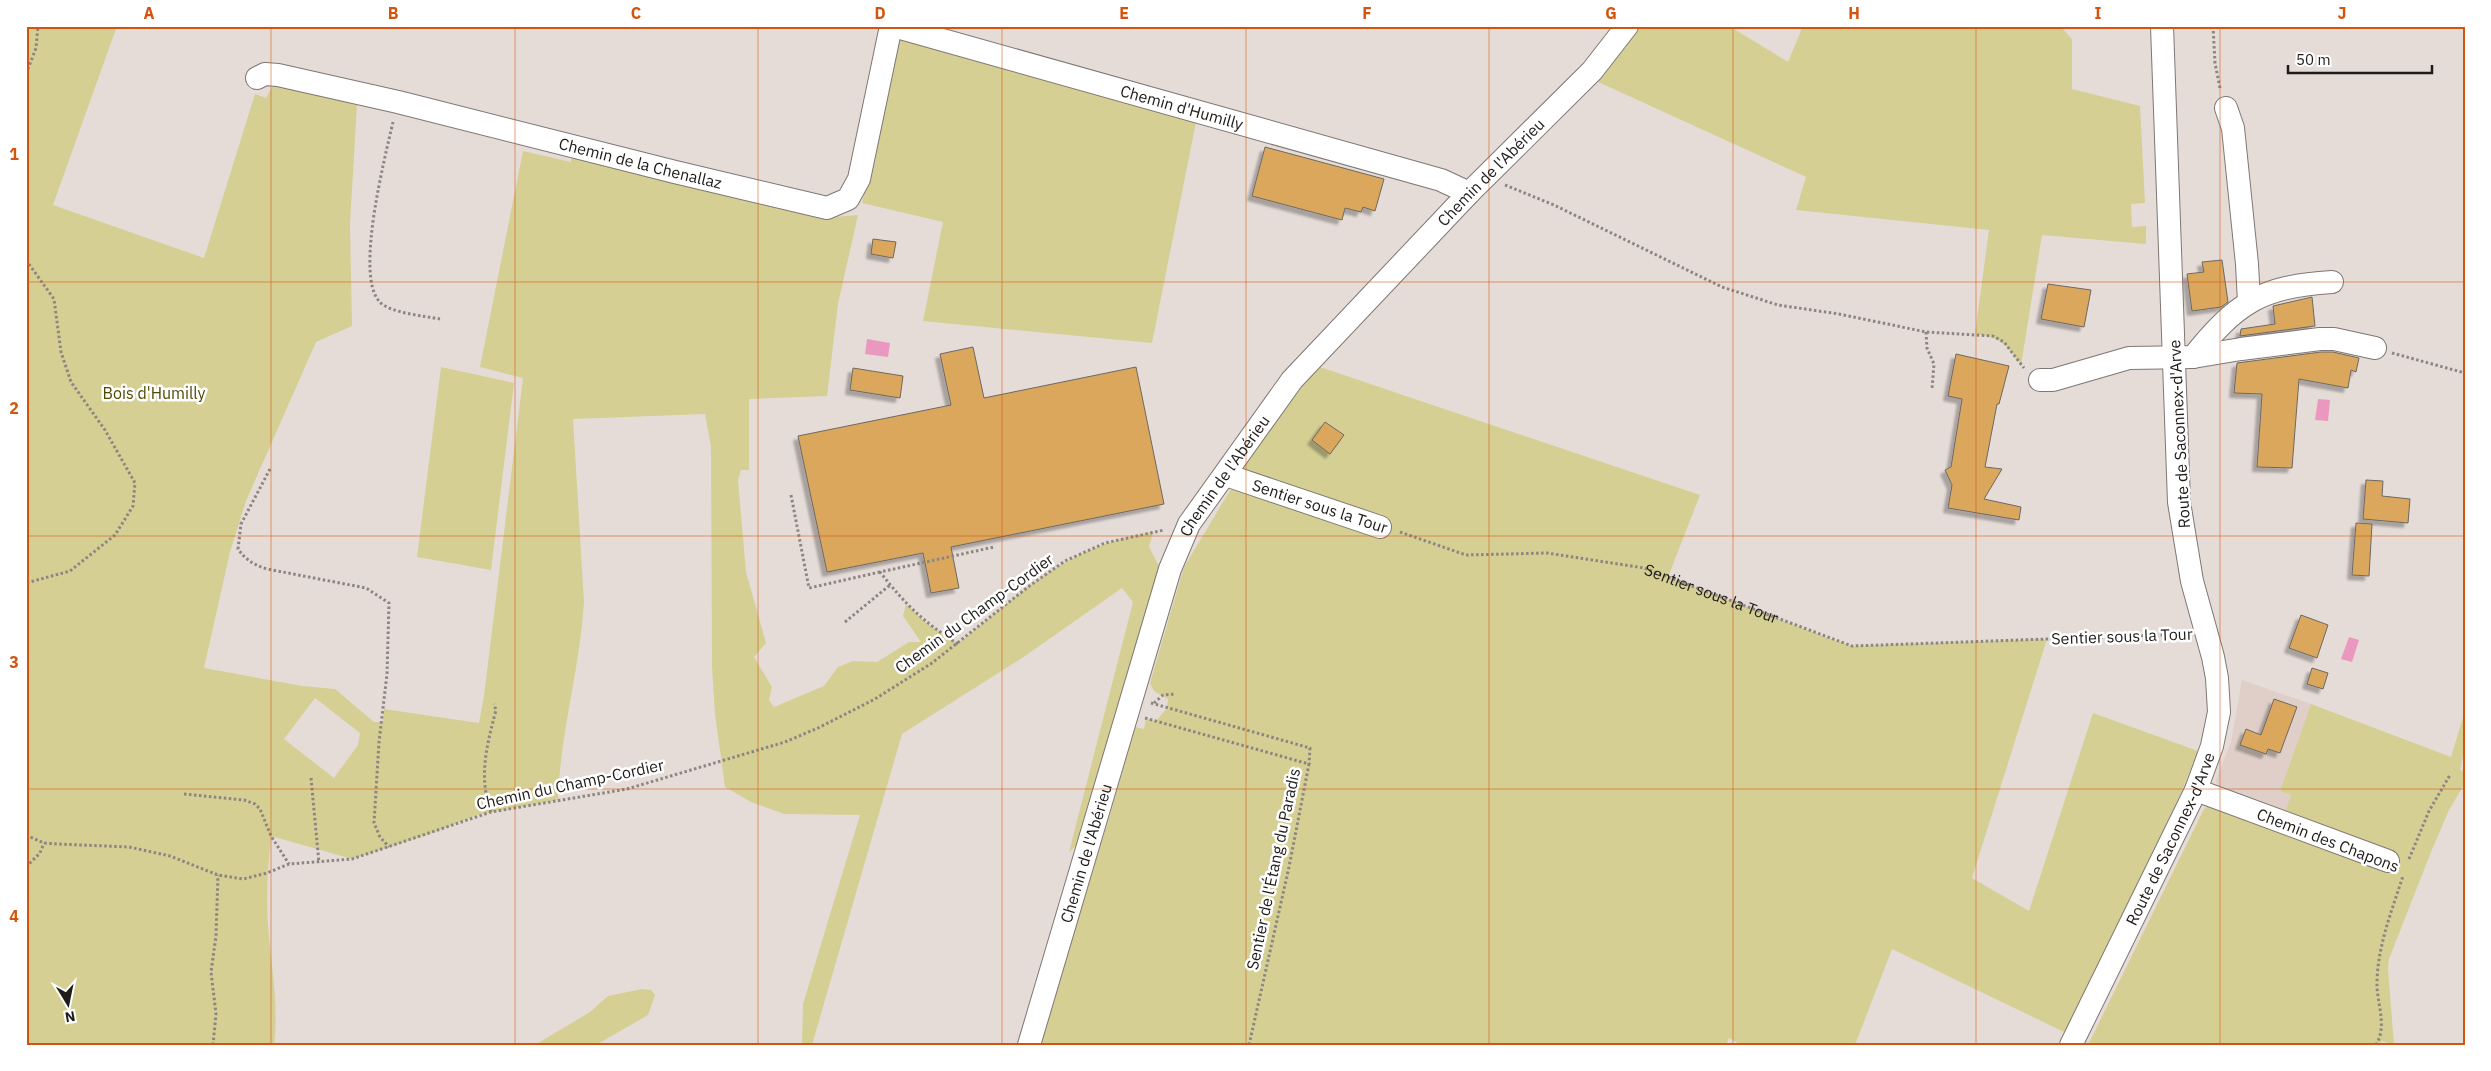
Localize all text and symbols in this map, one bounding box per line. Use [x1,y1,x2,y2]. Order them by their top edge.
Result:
text: A [144,3,155,23]
text: B [388,3,399,23]
text: C [631,3,641,23]
text: D [874,3,886,23]
text: E [1119,3,1129,23]
text: F [1362,3,1372,23]
text: G [1605,3,1617,23]
text: H [1848,3,1860,23]
text: I [2095,3,2102,23]
text: J [2338,3,2346,23]
scale bar [2288,42,2432,74]
text: 50 m [2296,50,2331,69]
street label: Chemin d'Humilly [1118,80,1246,134]
street label: Chemin de l'Abérieu [1433,114,1549,230]
street label: Chemin de la Chenallaz [557,133,724,193]
text: 1 [9,144,19,164]
street label: Route de Saconnex-d'Arve [2164,339,2194,529]
park label: Bois d'Humilly [103,383,205,403]
text: 2 [9,398,19,418]
street label: Chemin de l'Abérieu [1175,411,1274,539]
street label: Sentier sous la Tour [1250,475,1390,537]
street label: Chemin du Champ-Cordier [891,549,1057,677]
street label: Sentier sous la Tour [1642,559,1781,627]
street label: Sentier sous la Tour [2051,624,2193,648]
text: 3 [9,652,19,672]
street label: Route de Saconnex-d'Arve [2121,749,2219,929]
street label: Chemin du Champ-Cordier [475,754,666,814]
street label: Sentier de l'Étang du Paradis [1241,766,1304,972]
street label: Chemin de l'Abérieu [1056,781,1116,925]
street label: Chemin des Chapons [2254,804,2402,876]
text: 4 [9,906,19,926]
north arrow [42,978,92,1028]
text: N [64,1007,77,1027]

